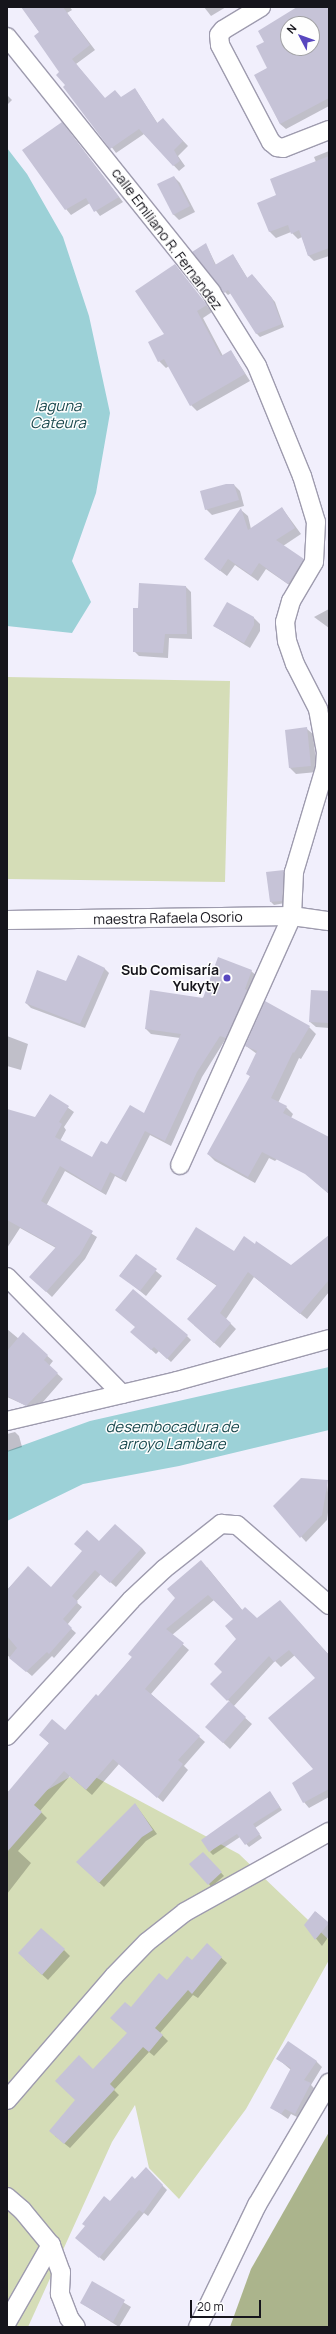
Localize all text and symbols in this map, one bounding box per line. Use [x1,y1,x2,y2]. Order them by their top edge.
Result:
north arrow [280,16,320,56]
text: N [283,21,300,36]
street label: calle Emiliano R. Fernandez [108,165,226,313]
water label: laguna Cateura [30,396,86,431]
street label: maestra Rafaela Osorio [93,908,243,928]
place label: Sub Comisaría Yukyty [121,962,219,994]
marker: Sub Comisaría Yukyty [222,973,232,983]
water label: desembocadura de arroyo Lambare [105,1417,239,1452]
scale bar [192,2292,263,2318]
text: 20 m [197,2298,224,2315]

